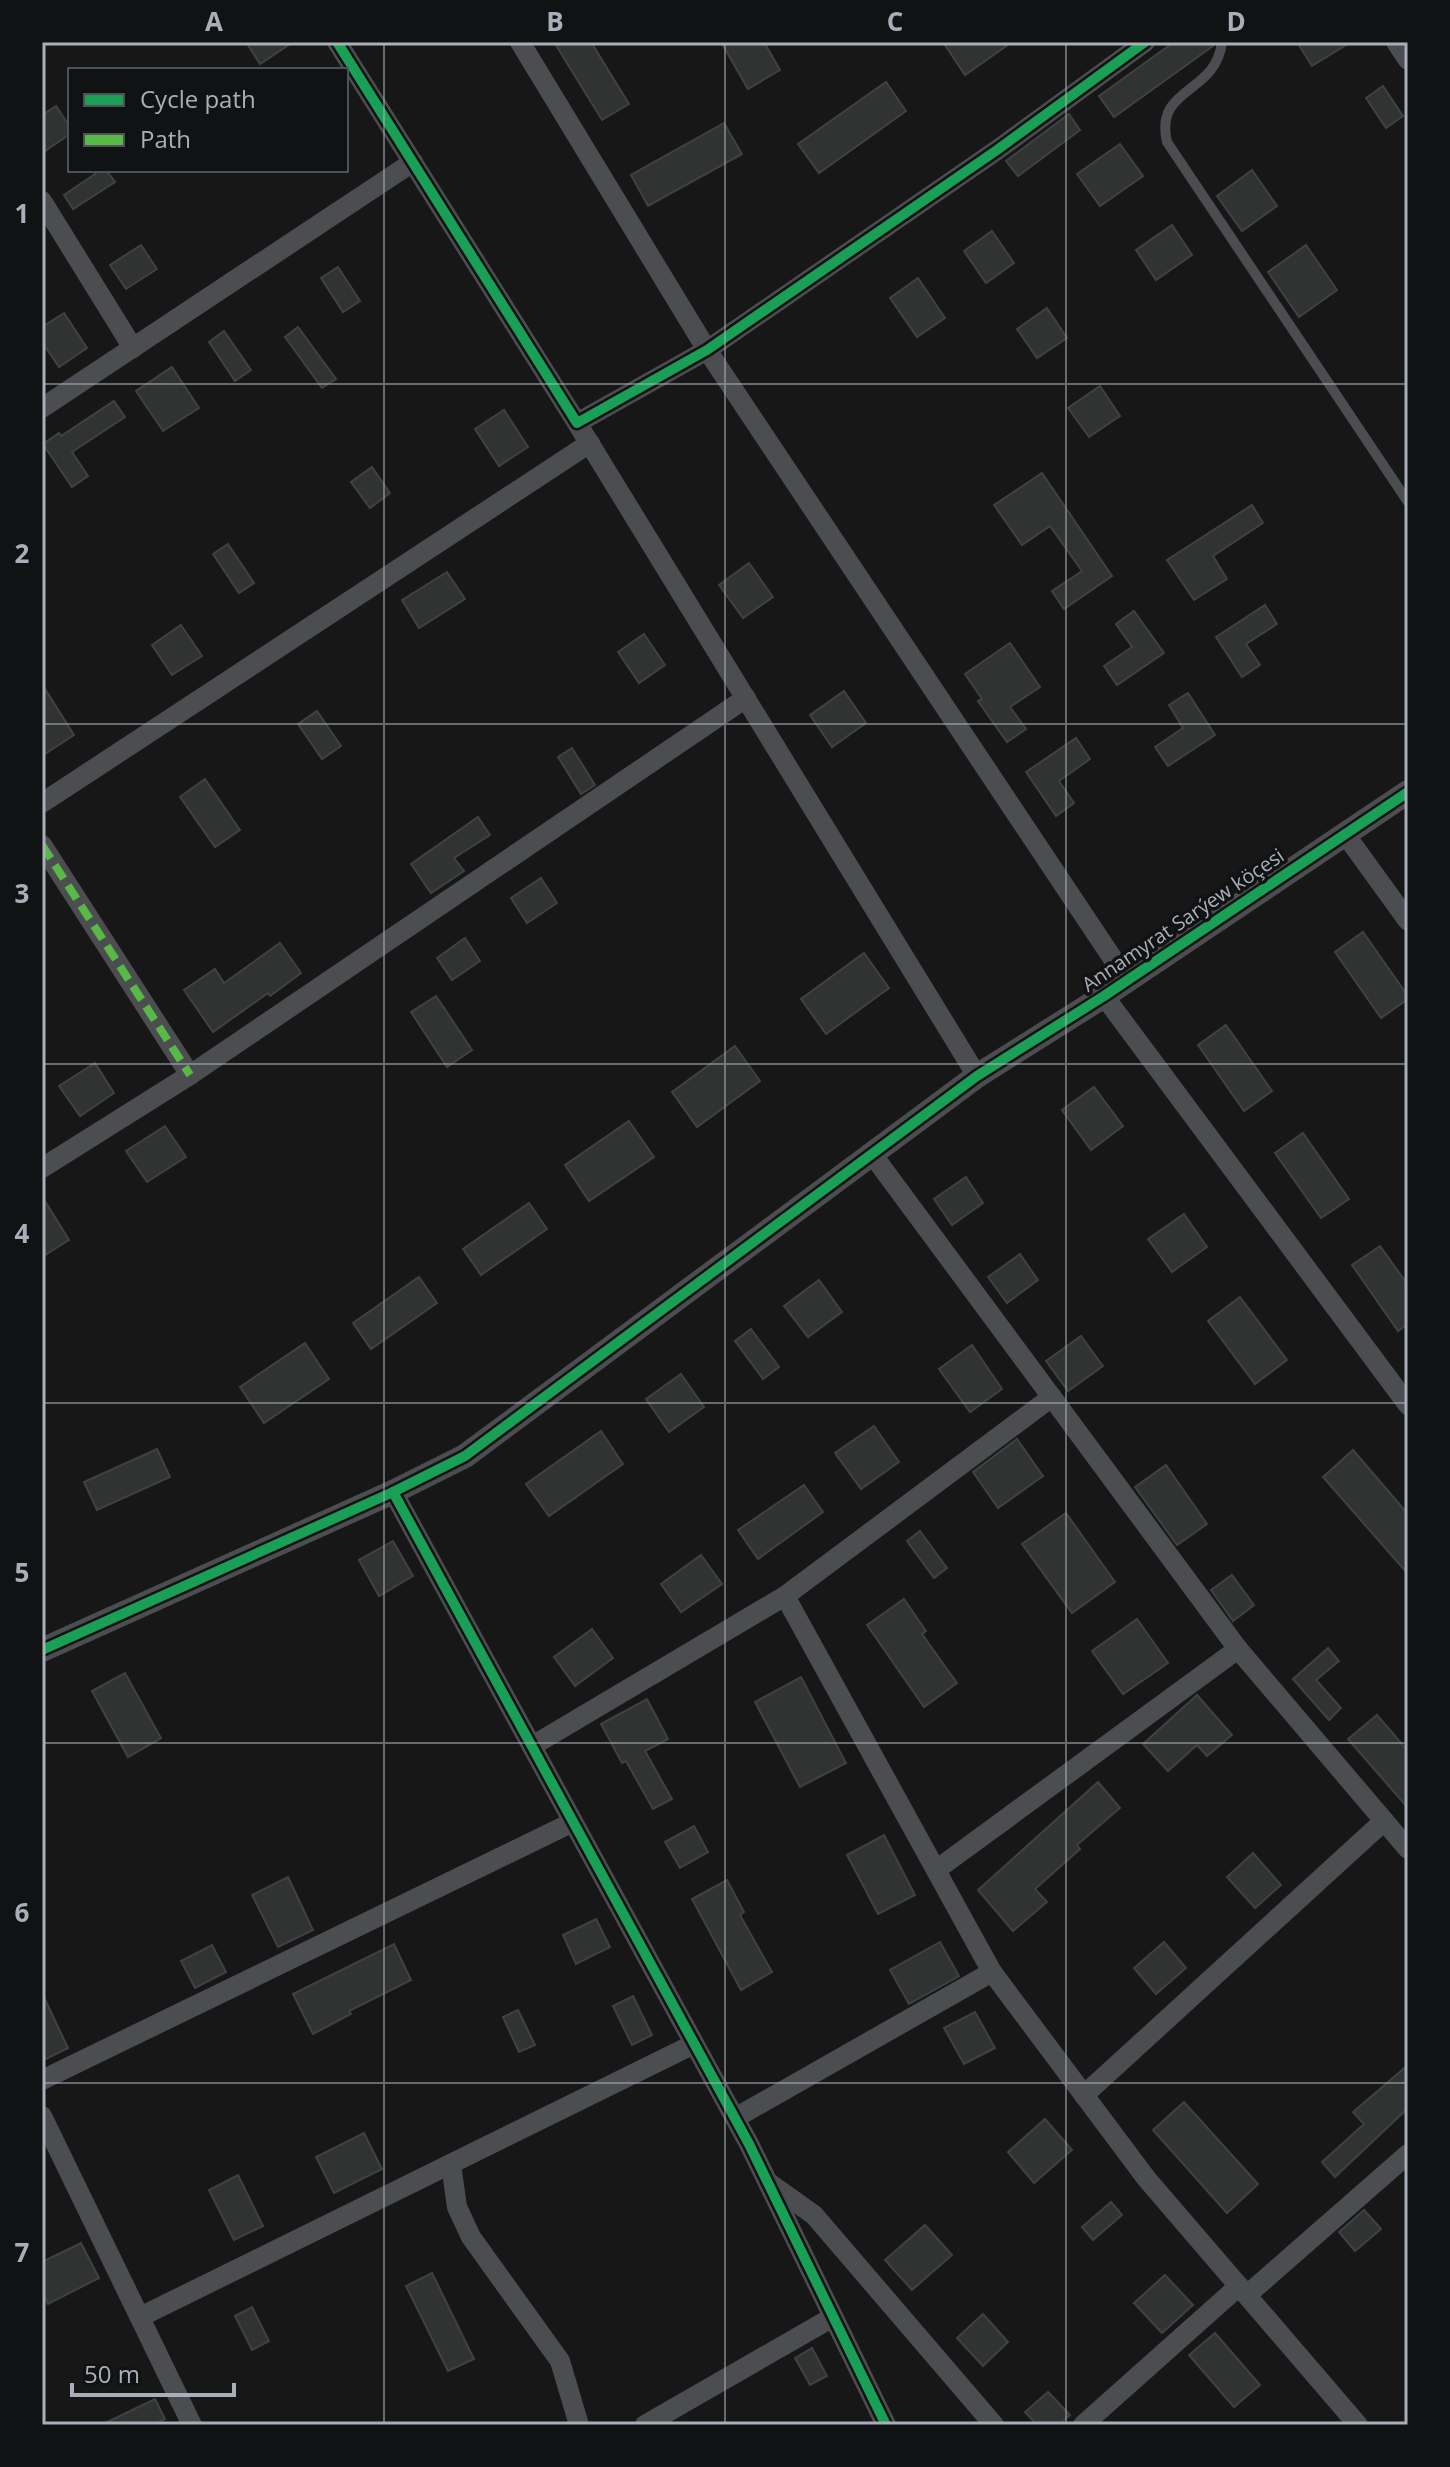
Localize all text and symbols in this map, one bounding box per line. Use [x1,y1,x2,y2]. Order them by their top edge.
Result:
text: A [205,3,223,39]
text: B [546,3,564,39]
text: C [887,3,903,39]
text: D [1226,3,1246,39]
legend [68,68,348,172]
text: Cycle path [140,82,256,115]
text: Path [140,122,191,155]
text: 1 [15,195,29,231]
text: 2 [15,535,30,571]
street label: Annamyrat Sarýew köçesi [1076,842,1289,997]
text: 3 [15,875,29,911]
text: 4 [15,1215,30,1251]
text: 5 [15,1554,29,1590]
text: 6 [15,1894,30,1930]
text: 7 [15,2234,30,2270]
scale bar [72,2347,234,2397]
text: 50 m [84,2357,140,2390]

